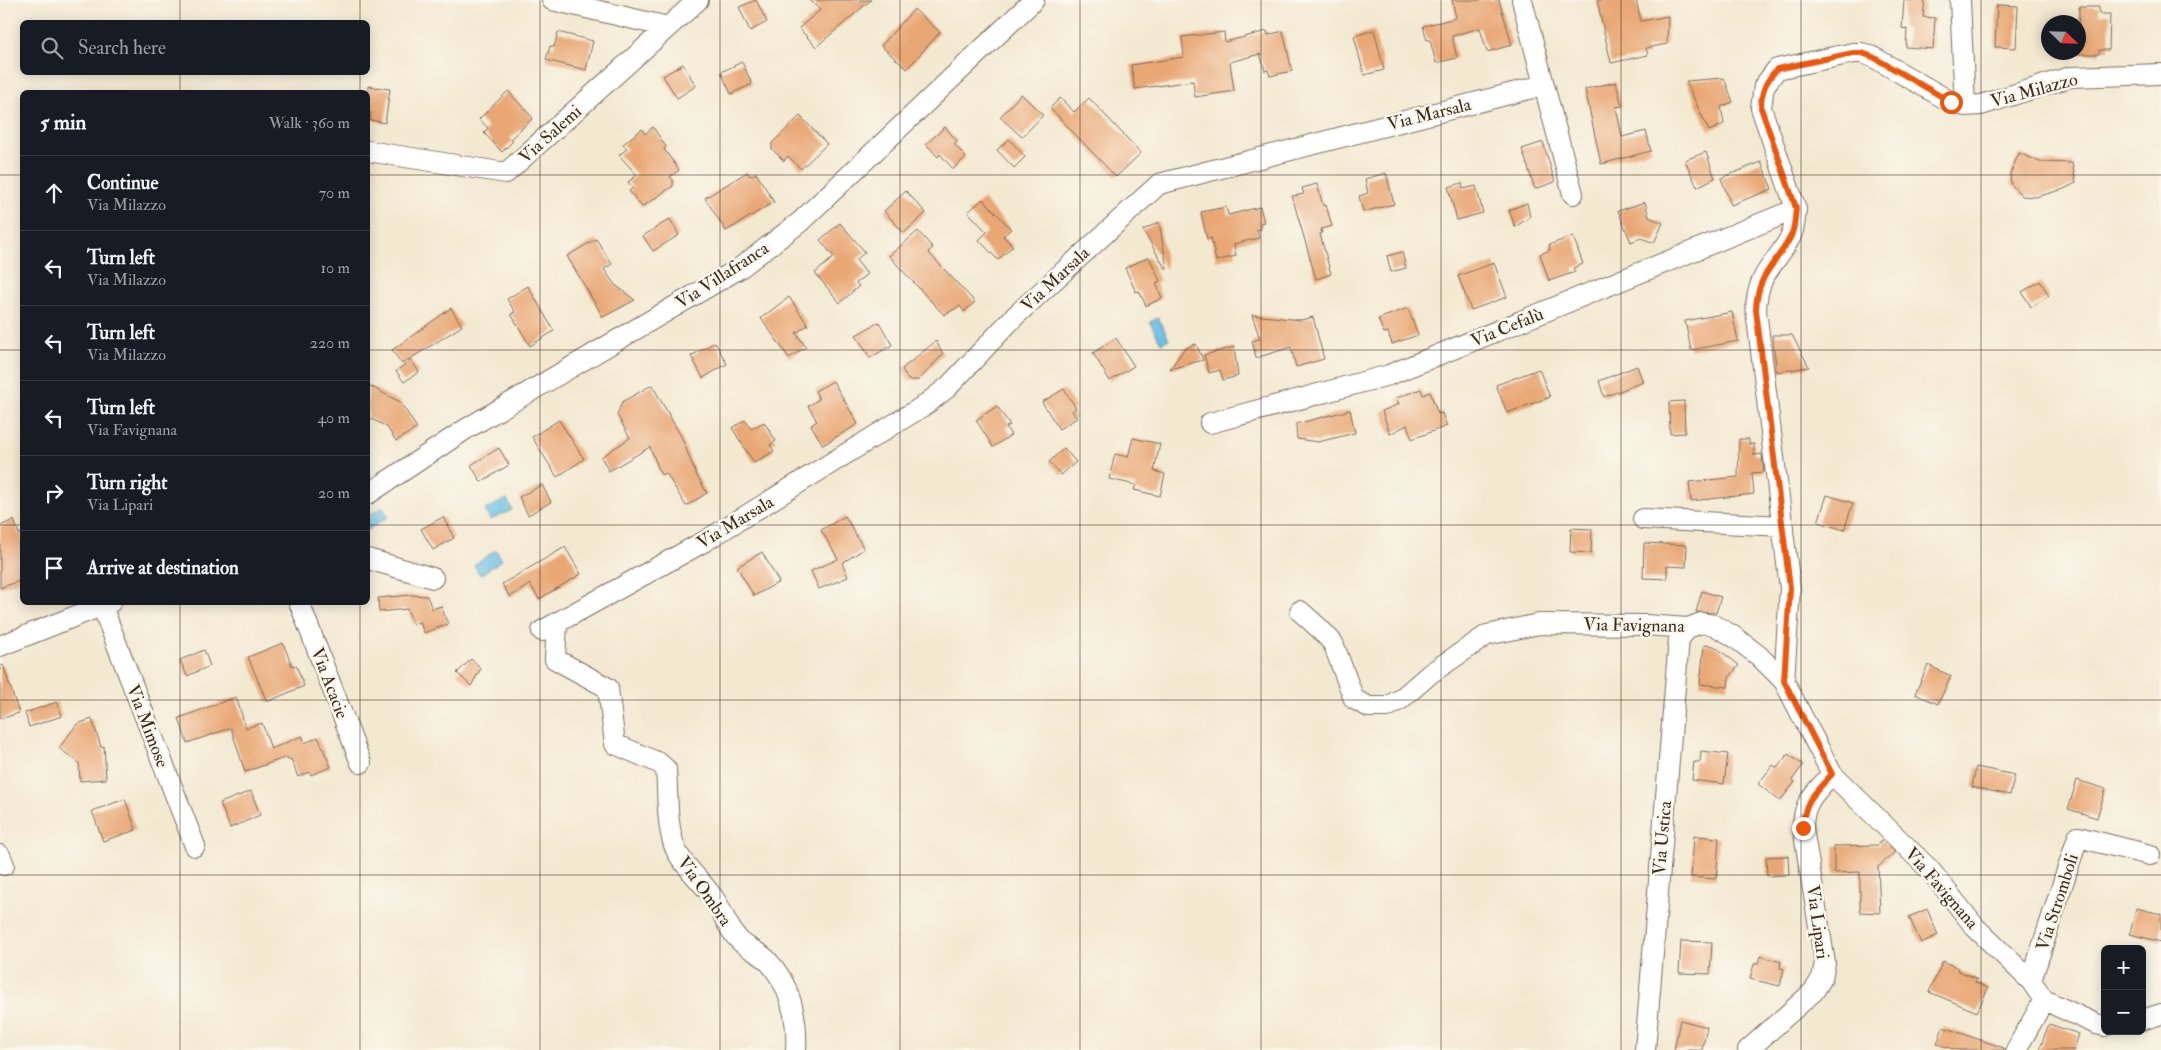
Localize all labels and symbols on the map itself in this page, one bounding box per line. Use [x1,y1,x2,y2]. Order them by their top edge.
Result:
north arrow [2041,15,2086,60]
street label: Via Milazzo [1988,68,2080,113]
route start [1940,91,1963,114]
street label: Via Marsala [1385,93,1474,136]
street label: Via Salemi [514,100,587,169]
street label: Via Villafranca [671,236,774,314]
street label: Via Marsala [1016,241,1095,317]
street label: Via Cefalù [1467,302,1547,352]
street label: Via Marsala [693,490,778,554]
street label: Via Favignana [1583,613,1685,638]
street label: Via Acacie [305,644,354,722]
street label: Via Mimose [121,681,174,771]
street label: Via Ustica [1648,799,1677,876]
route end [1792,817,1815,840]
street label: Via Favignana [1900,843,1984,935]
street label: Via Stromboli [2031,851,2084,953]
street label: Via Ombra [672,852,737,931]
street label: Via Lipari [1801,884,1834,961]

